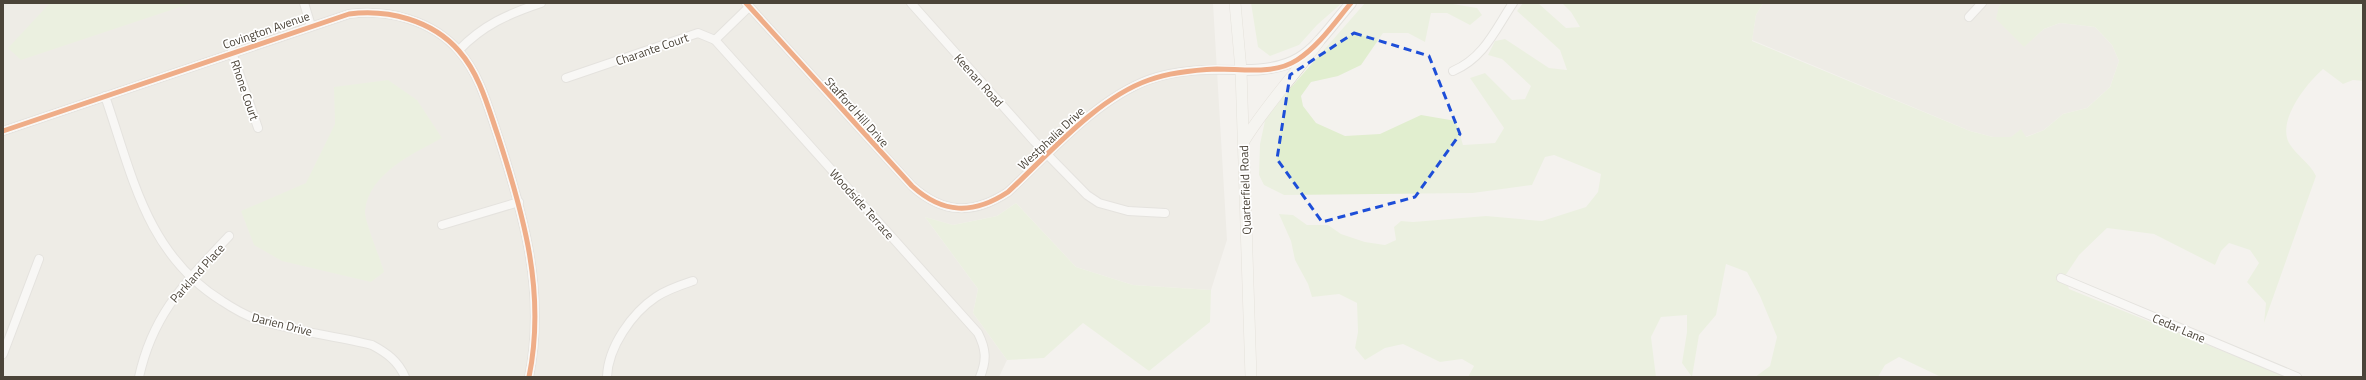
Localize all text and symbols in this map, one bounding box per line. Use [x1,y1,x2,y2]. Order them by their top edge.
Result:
street label: Covington Avenue [220,6,312,54]
street label: Charante Court [613,27,692,70]
street label: Keenan Road [950,49,1008,111]
street label: Rhone Court [226,57,264,124]
street label: Stafford Hill Drive [820,73,894,151]
street label: Westphalia Drive [1013,102,1089,174]
street label: Quarterfield Road [1234,145,1256,235]
street label: Woodside Terrace [825,164,899,244]
street label: Parkland Place [165,239,229,307]
street label: Darien Drive [250,307,314,341]
street label: Cedar Lane [2150,308,2208,348]

